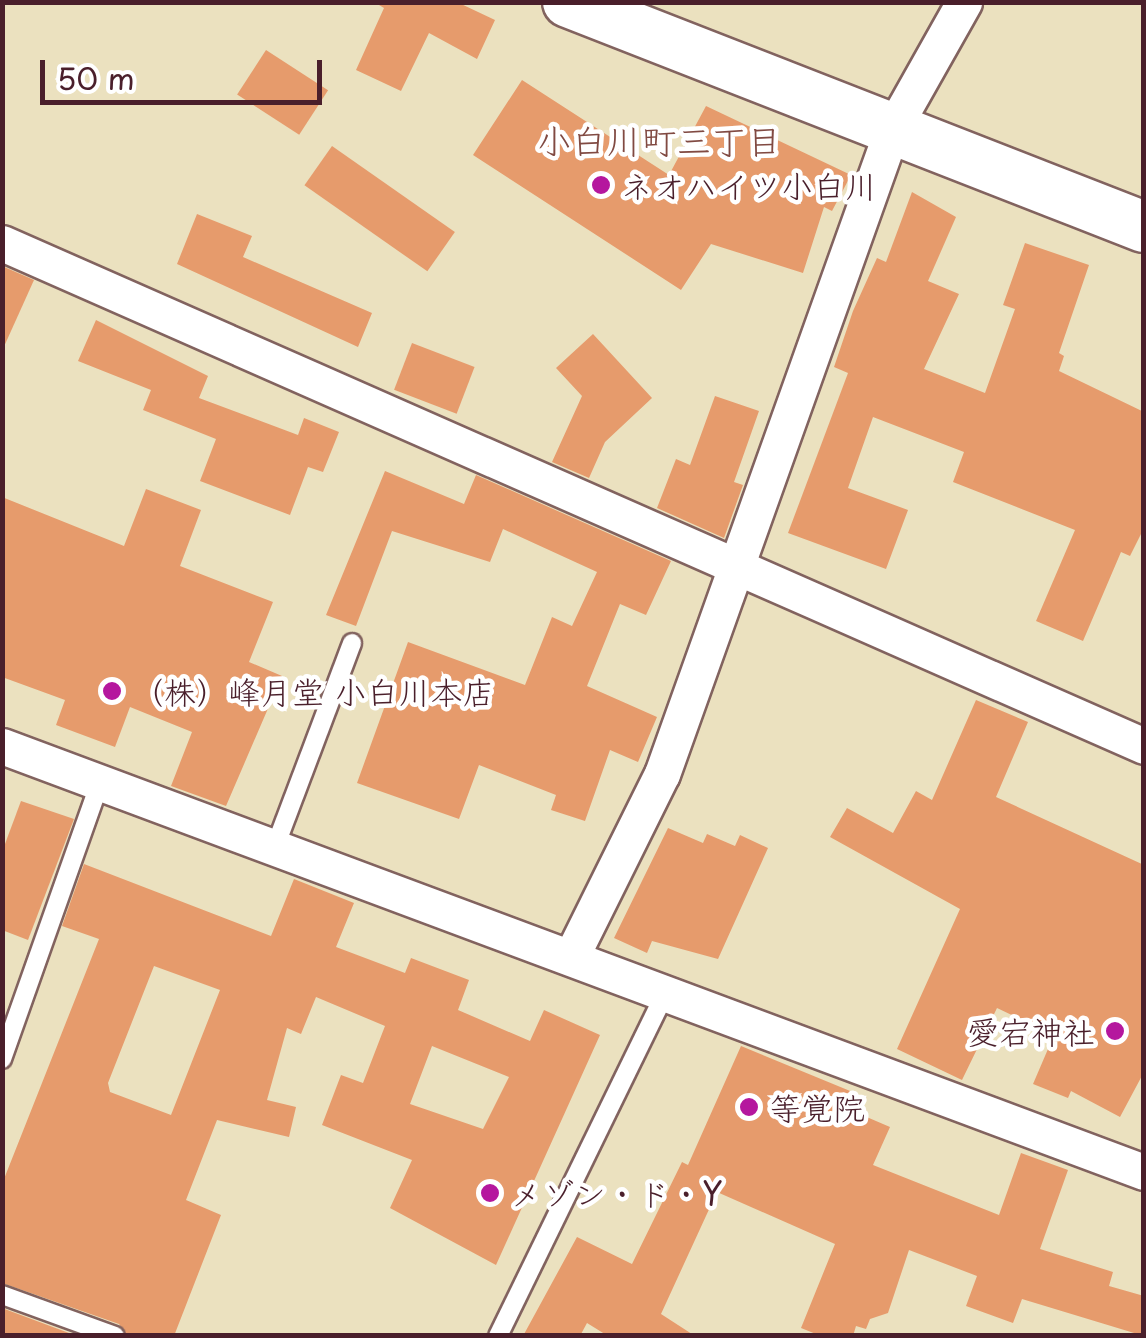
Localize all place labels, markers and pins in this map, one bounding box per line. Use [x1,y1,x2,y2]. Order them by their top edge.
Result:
place label: ネオハイツ小白川 [621,166,877,204]
marker: ネオハイツ小白川 [590,174,612,196]
place label: （株）峰月堂 小白川本店 [132,672,494,710]
marker: （株）峰月堂 小白川本店 [101,680,123,702]
place label: 愛宕神社 [967,1012,1095,1050]
marker: 愛宕神社 [1104,1020,1126,1042]
place label: 等覚院 [769,1088,865,1126]
marker: 等覚院 [738,1096,760,1118]
place label: メゾン・ド・Y [510,1174,723,1212]
marker: メゾン・ド・Y [479,1182,501,1204]

